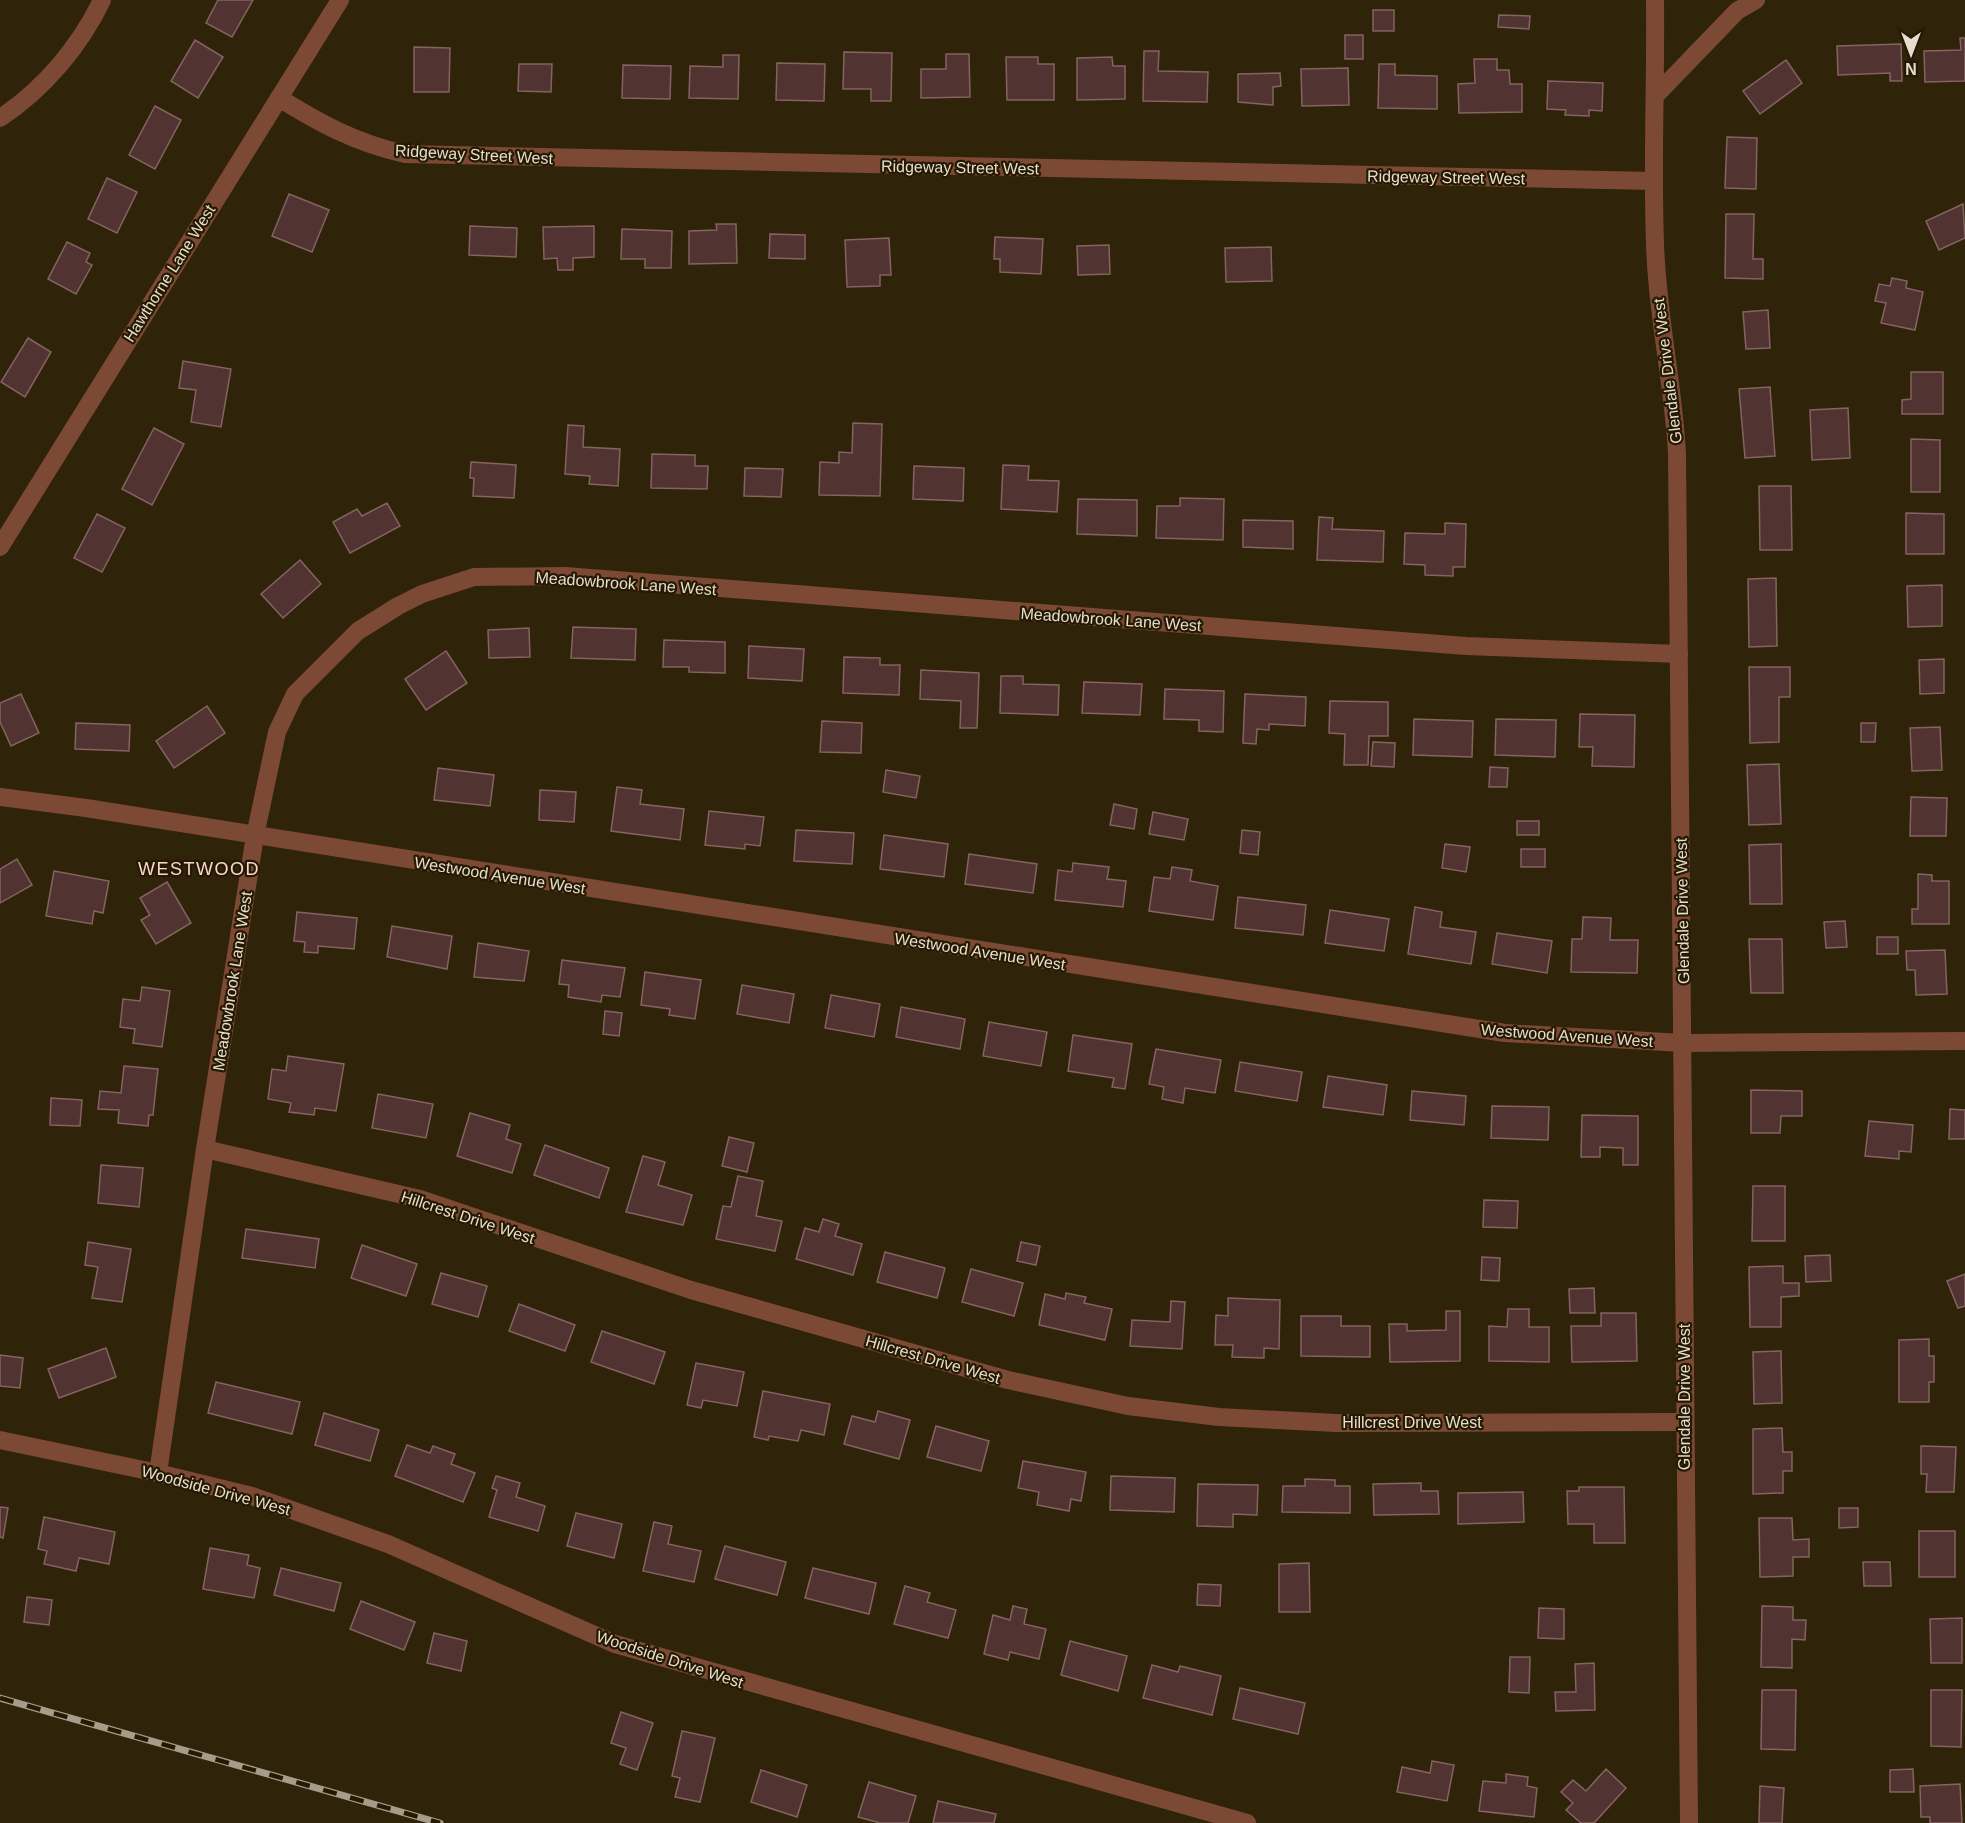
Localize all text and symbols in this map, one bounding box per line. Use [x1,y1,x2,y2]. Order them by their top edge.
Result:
north arrow [1881,24,1941,84]
text: N [1905,60,1917,77]
street label: Ridgeway Street West [395,142,554,167]
street label: Ridgeway Street West [881,158,1040,177]
street label: Ridgeway Street West [1367,168,1526,187]
street label: Hawthorne Lane West [120,201,219,345]
street label: Glendale Drive West [1650,297,1685,445]
street label: Meadowbrook Lane West [535,569,717,598]
street label: Meadowbrook Lane West [1020,605,1202,634]
street label: Glendale Drive West [1673,837,1692,984]
street label: Westwood Avenue West [413,854,587,897]
district label: WESTWOOD [138,859,260,879]
street label: Meadowbrook Lane West [210,890,255,1072]
street label: Westwood Avenue West [893,930,1067,973]
street label: Westwood Avenue West [1480,1021,1654,1050]
street label: Hillcrest Drive West [399,1188,537,1247]
street label: Glendale Drive West [1676,1323,1693,1470]
street label: Hillcrest Drive West [864,1332,1003,1387]
street label: Hillcrest Drive West [1342,1414,1482,1431]
street label: Woodside Drive West [140,1462,293,1519]
street label: Woodside Drive West [594,1628,746,1691]

